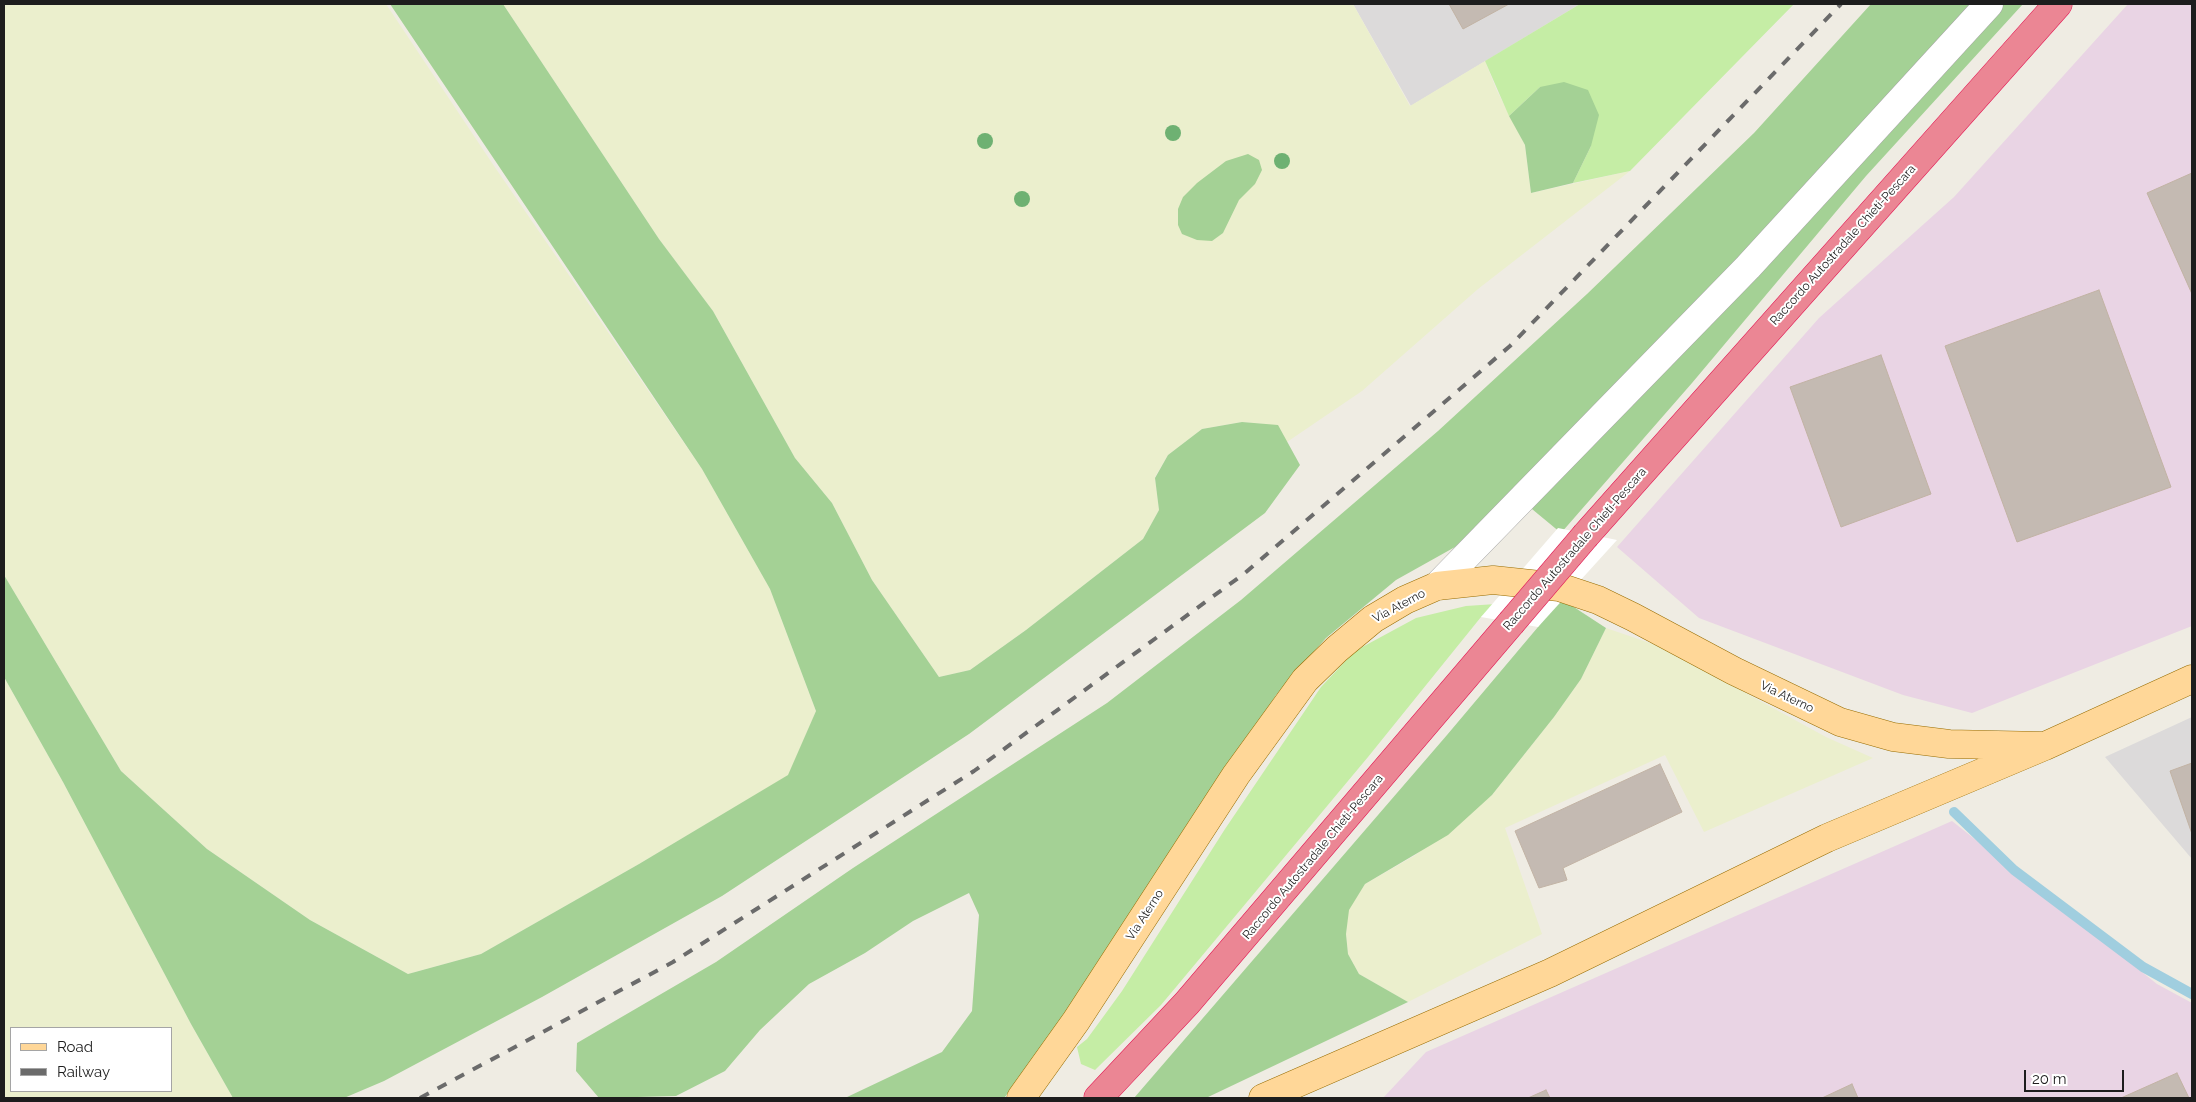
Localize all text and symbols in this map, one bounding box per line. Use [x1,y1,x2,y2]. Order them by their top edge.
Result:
street label: Raccordo Autostradale Chieti-Pescara [1767,162,1919,328]
street label: Raccordo Autostradale Chieti-Pescara [1500,465,1650,633]
street label: Via Aterno [1370,586,1428,626]
street label: Via Aterno [1758,678,1816,716]
street label: Raccordo Autostradale Chieti-Pescara [1240,772,1386,942]
street label: Via Aterno [1123,887,1167,943]
legend [10,1027,172,1092]
text: Road [57,1038,93,1056]
scale bar [2026,1060,2126,1092]
text: Railway [57,1063,110,1081]
text: 20 m [2032,1070,2067,1088]

